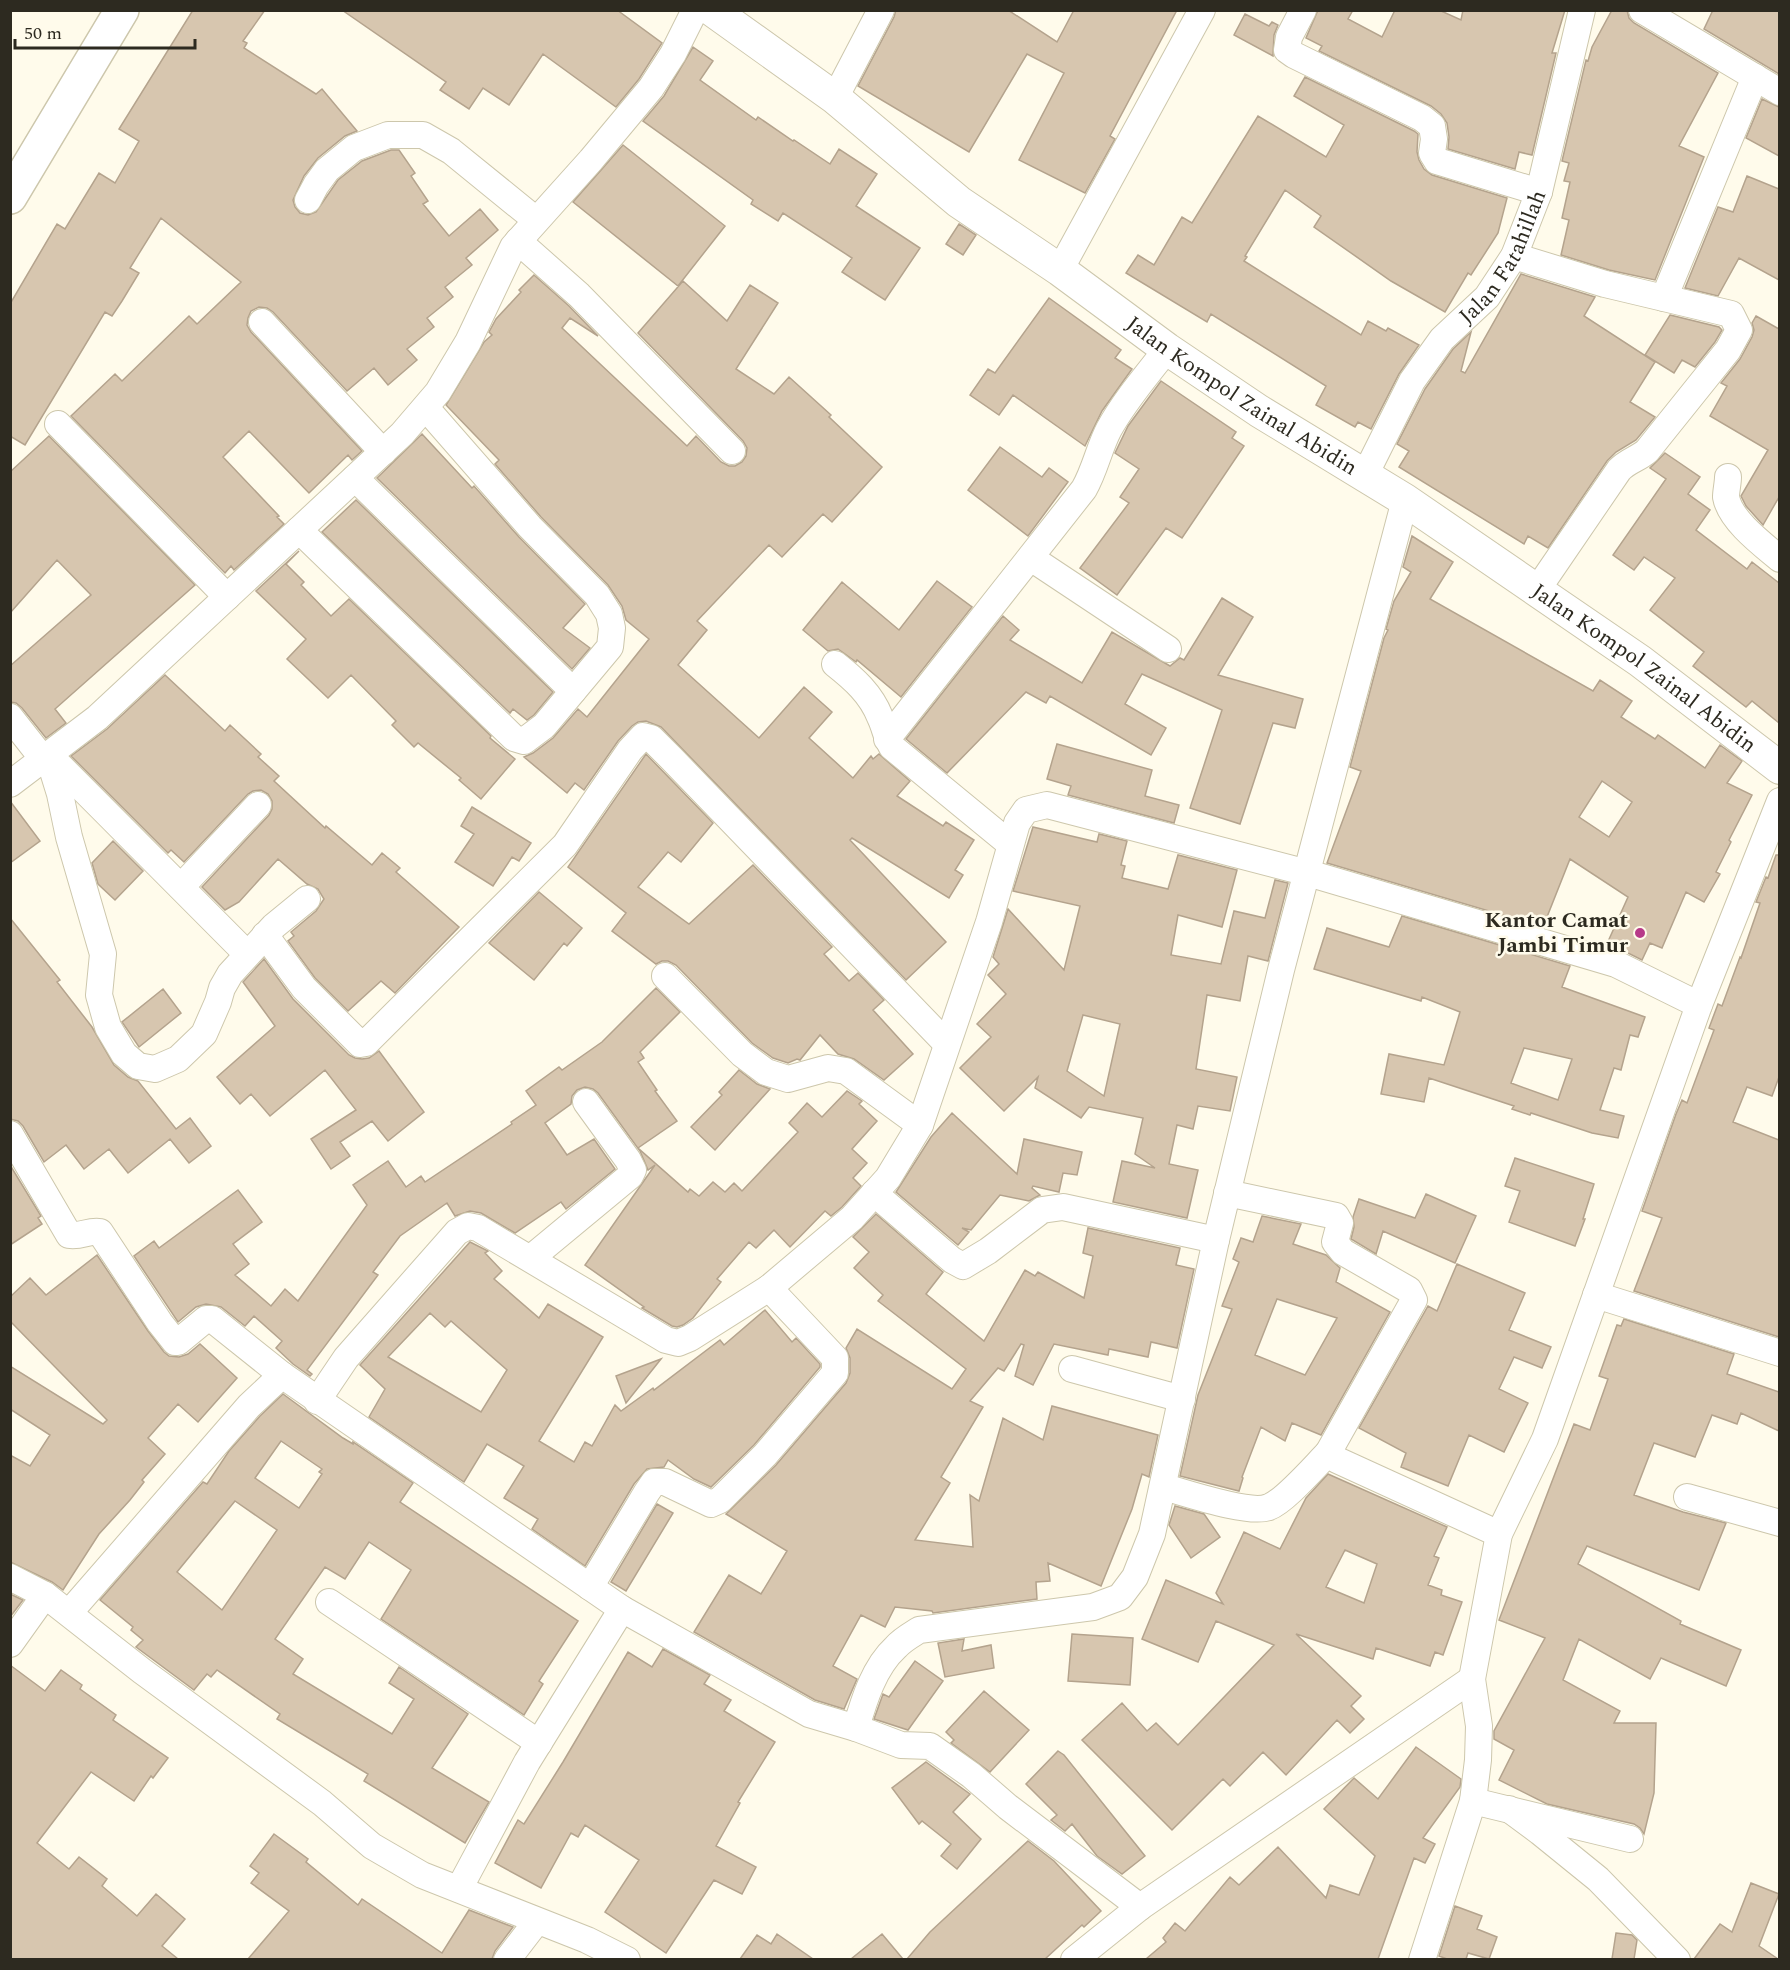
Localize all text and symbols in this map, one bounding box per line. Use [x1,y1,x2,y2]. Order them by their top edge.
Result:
scale bar [15,12,195,50]
text: 50 m [24,20,62,47]
street label: Jalan Fatahillah [1451,185,1555,332]
street label: Jalan Kompol Zainal Abidin [1119,308,1364,484]
street label: Jalan Kompol Zainal Abidin [1525,575,1764,761]
place label: Kantor Camat Jambi Timur [1485,904,1629,962]
marker: Kantor Camat Jambi Timur [1633,926,1647,940]

